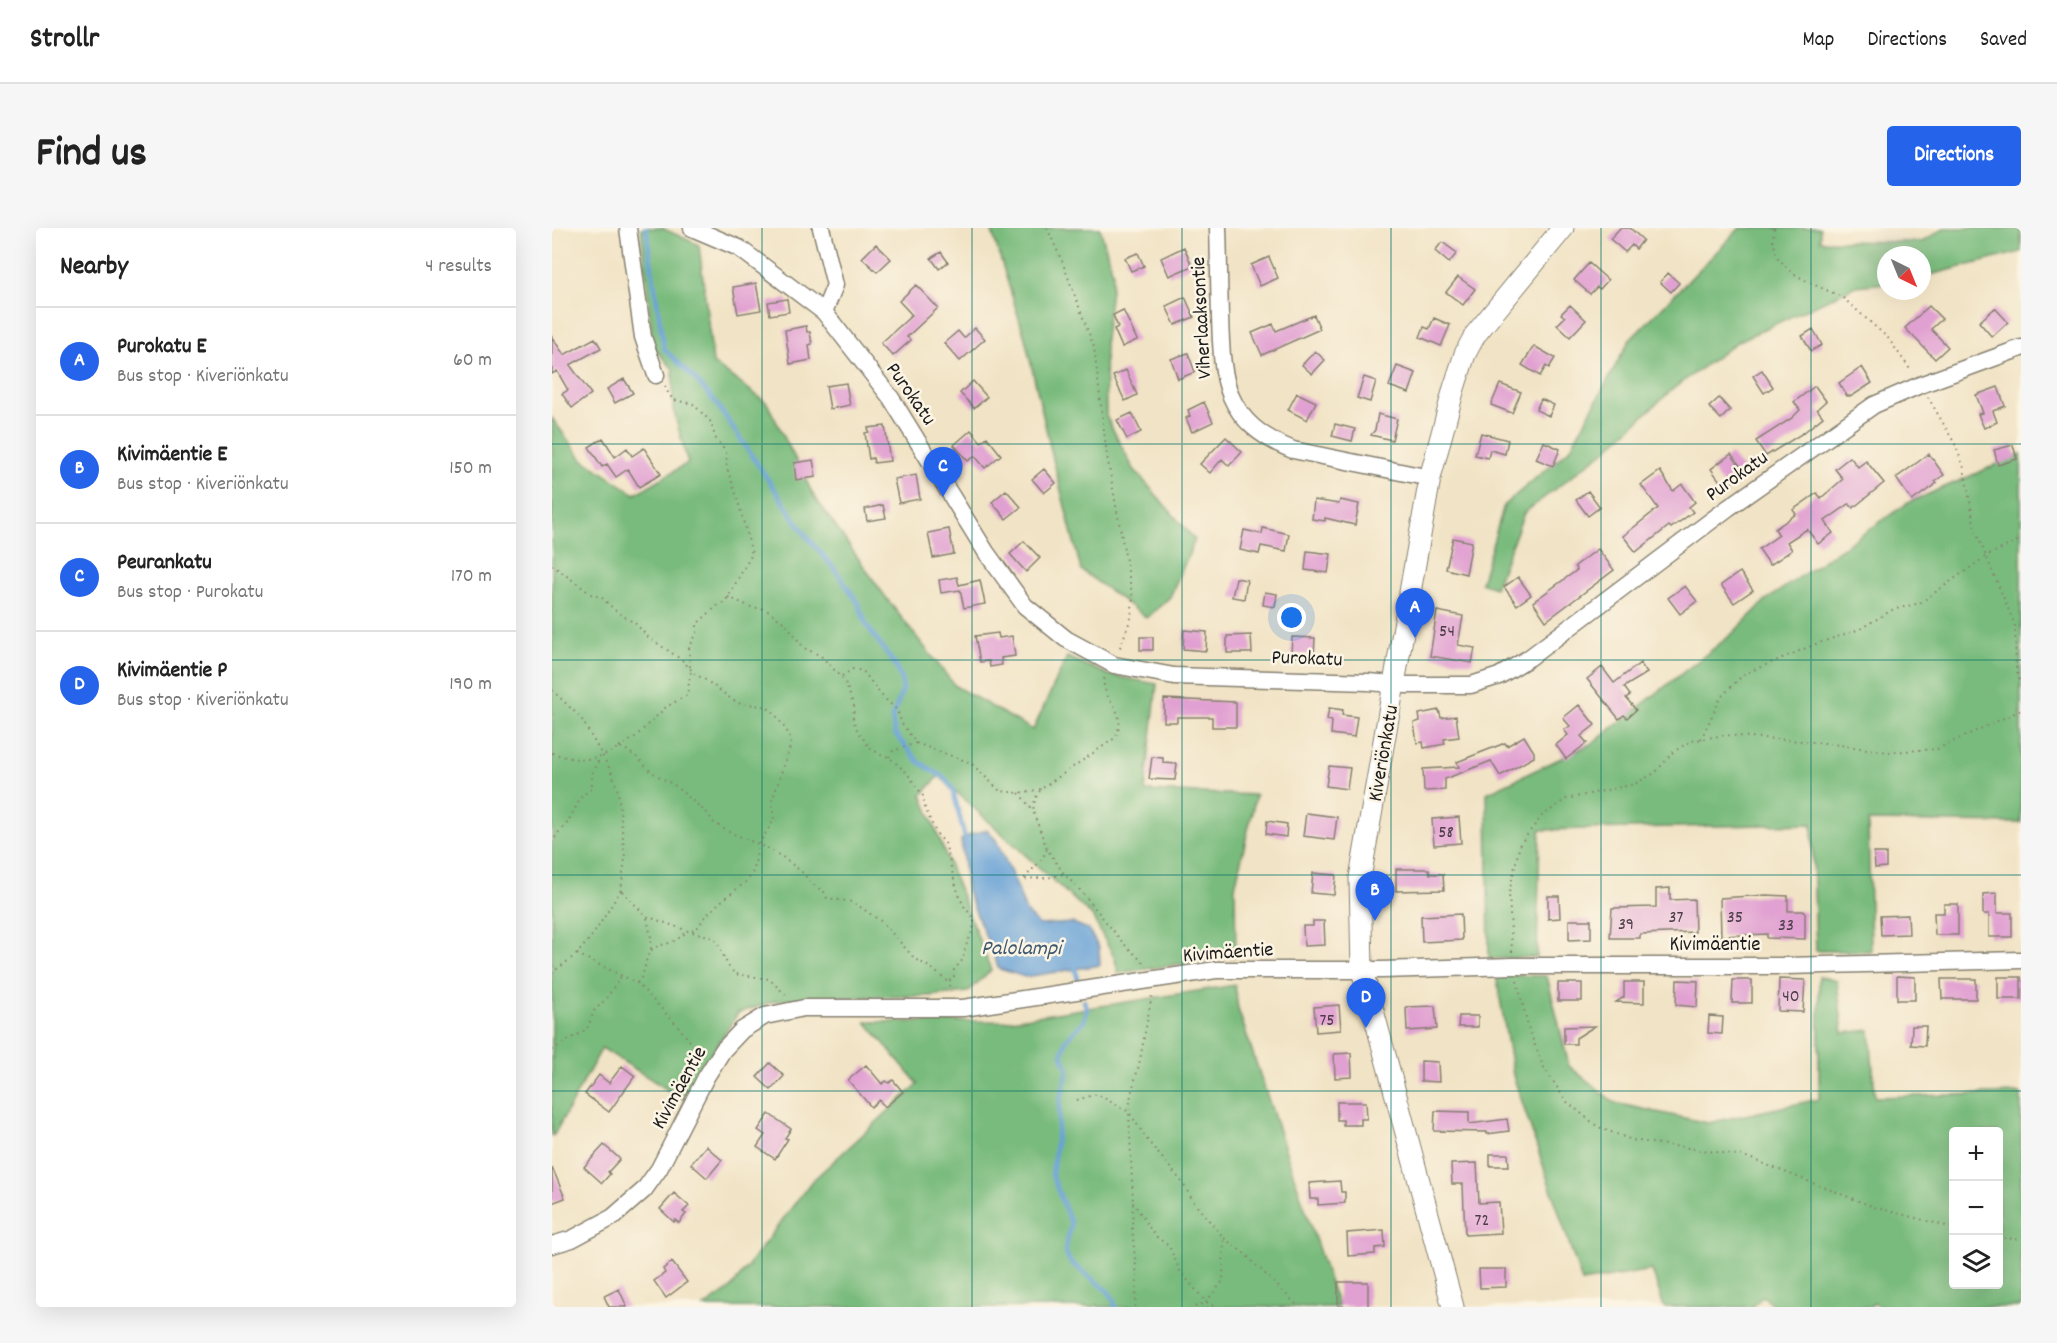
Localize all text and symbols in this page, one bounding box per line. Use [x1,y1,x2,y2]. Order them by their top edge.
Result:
text: Strollr [30,21,99,61]
text: Map [1803,26,1834,56]
text: Directions [1867,26,1947,56]
text: Saved [1980,26,2027,56]
text: Find us [36,126,147,186]
button: Directions [1887,126,2021,186]
north arrow [1877,246,1931,300]
text: Nearby [60,249,128,286]
text: 4 results [425,253,492,281]
street label: Viherlaaksontie [1185,256,1221,380]
text: Purokatu E [117,332,206,363]
text: A [74,347,85,375]
text: 60 m [453,347,492,375]
street label: Purokatu [877,357,942,432]
text: Bus stop · Kiveriönkatu [117,363,289,391]
text: Kivimäentie E [117,440,227,471]
street label: Purokatu [1700,444,1775,510]
pin: C [924,448,962,497]
text: B [75,455,84,483]
text: 150 m [449,455,492,483]
text: Bus stop · Kiveriönkatu [117,471,289,499]
text: Peurankatu [117,548,212,579]
text: C [75,563,84,591]
text: 170 m [451,563,492,591]
text: Bus stop · Purokatu [117,579,263,607]
pin: A [1396,588,1434,638]
your location [1277,603,1306,632]
house number: 54 [1439,620,1455,645]
street label: Purokatu [1271,644,1343,676]
text: Kivimäentie P [117,656,227,687]
text: D [74,671,85,699]
text: 190 m [449,671,492,699]
text: Bus stop · Kiveriönkatu [117,687,289,715]
street label: Kiveriönkatu [1362,703,1408,804]
house number: 58 [1438,821,1454,846]
pin: B [1356,872,1394,921]
house number: 37 [1669,906,1684,931]
house number: 35 [1727,906,1743,931]
house number: 39 [1618,913,1634,938]
house number: 33 [1778,914,1794,939]
street label: Kivimäentie [1670,931,1760,961]
water label: Palolampi [981,934,1064,965]
street label: Kivimäentie [1182,936,1275,972]
pin: D [1346,978,1386,1028]
house number: 40 [1782,985,1800,1010]
house number: 75 [1319,1009,1335,1034]
street label: Kivimäentie [645,1041,716,1135]
map controls [1949,1127,2003,1289]
button: + [1949,1127,2003,1181]
button: − [1949,1181,2003,1235]
house number: 72 [1475,1209,1489,1234]
button: layers [1949,1235,2003,1289]

